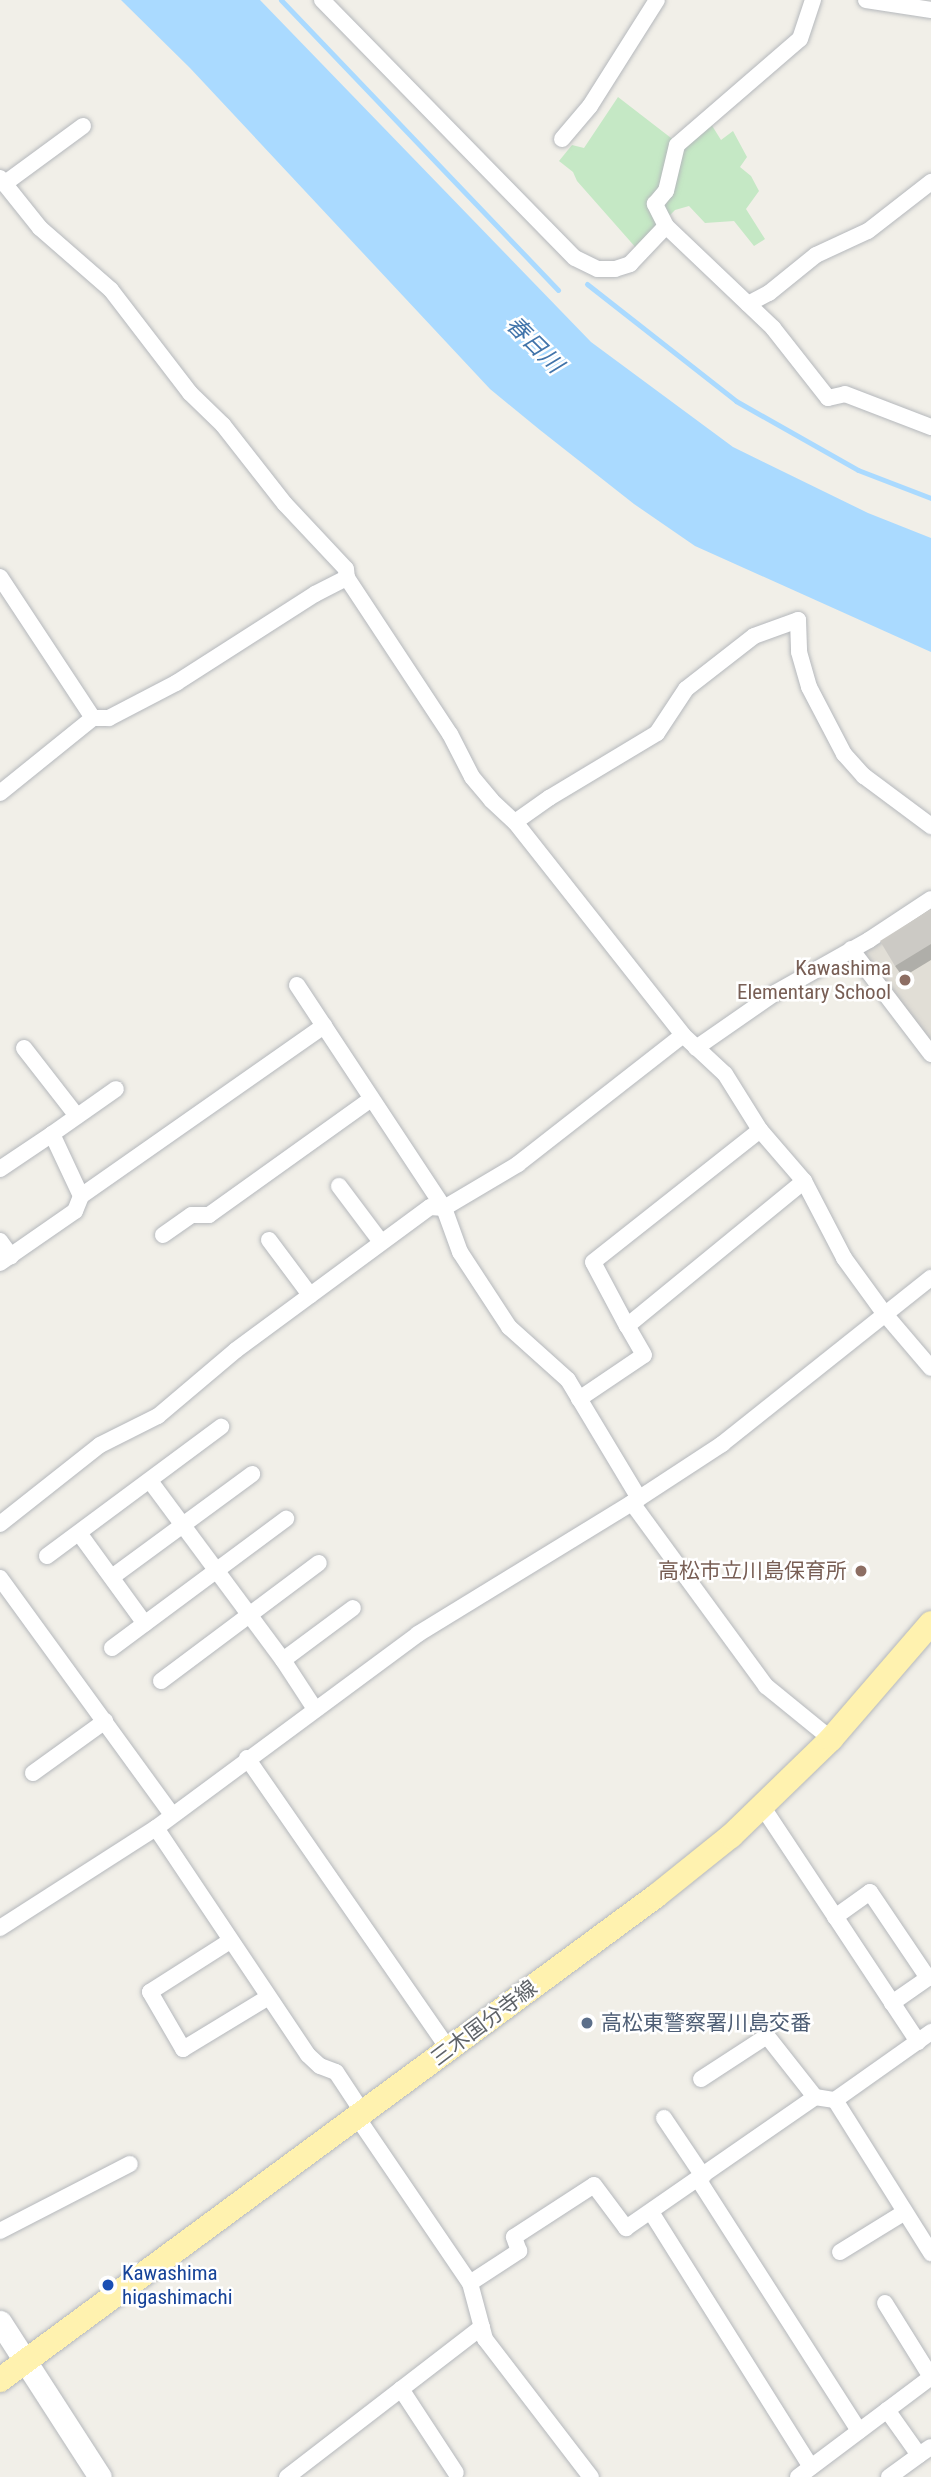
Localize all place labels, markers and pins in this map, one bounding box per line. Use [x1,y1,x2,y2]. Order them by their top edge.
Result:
place label: Kawashima Elementary School [737,955,891,1005]
marker: Kawashima Elementary School [897,972,913,988]
place label: 高松市立川島保育所 [658,1558,847,1584]
marker: 高松市立川島保育所 [853,1563,869,1579]
place label: 高松東警察署川島交番 [601,2010,811,2036]
marker: 高松東警察署川島交番 [579,2015,595,2031]
place label: Kawashima higashimachi [122,2260,232,2310]
marker: Kawashima higashimachi [100,2277,116,2293]

